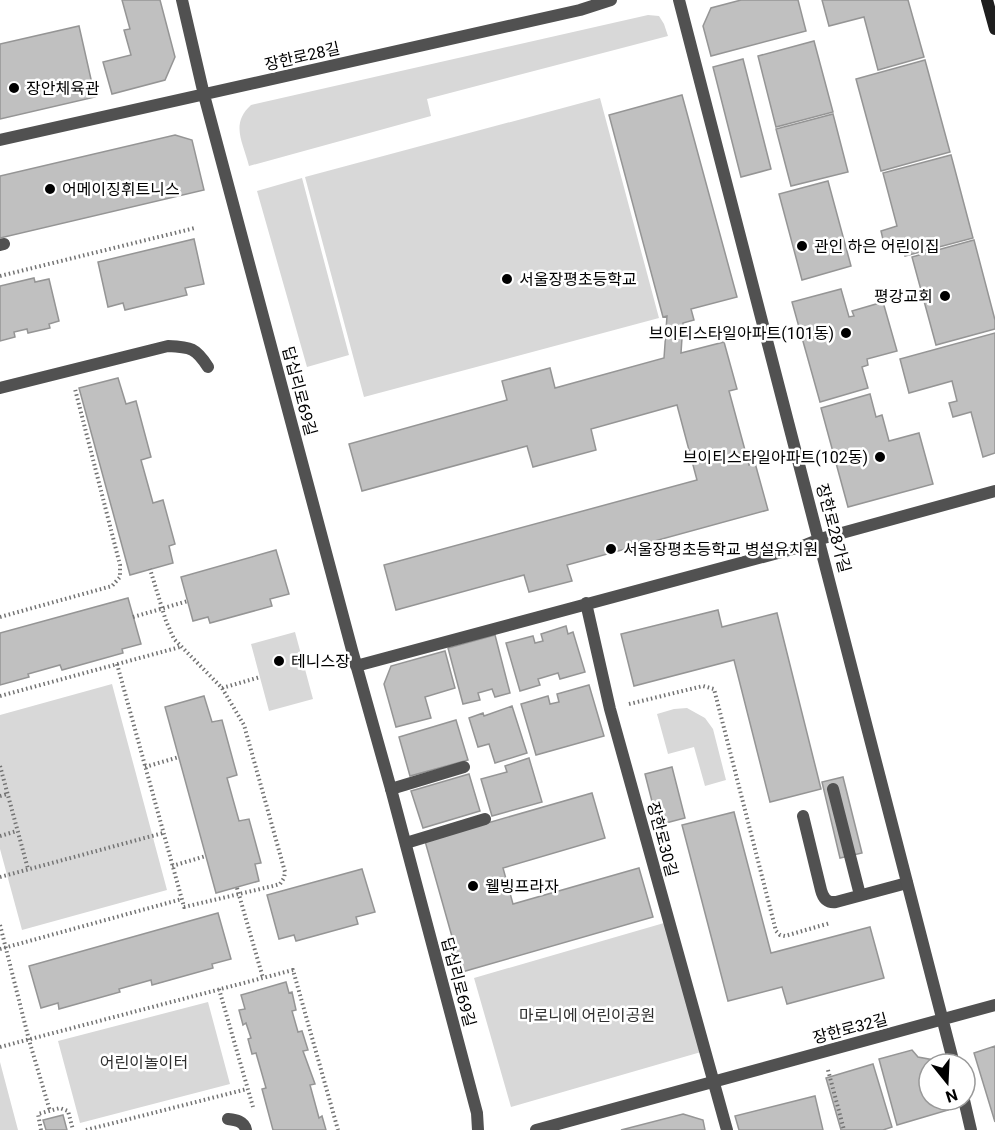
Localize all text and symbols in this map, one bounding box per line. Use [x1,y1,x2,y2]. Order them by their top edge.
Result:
street label: 장한로28길 [263,39,342,74]
place label: 장안체육관 [26,79,100,98]
marker: 장안체육관 [7,81,21,95]
place label: 어메이징휘트니스 [62,180,180,199]
marker: 어메이징휘트니스 [43,182,57,196]
place label: 관인 하은 어린이집 [814,237,940,256]
marker: 관인 하은 어린이집 [795,239,809,253]
place label: 서울장평초등학교 [519,270,637,289]
marker: 서울장평초등학교 [500,272,514,286]
place label: 평강교회 [874,287,933,306]
marker: 평강교회 [938,289,952,303]
place label: 브이티스타일아파트(101동) [649,324,834,343]
marker: 브이티스타일아파트(101동) [839,326,853,340]
street label: 답십리로69길 [278,344,321,438]
place label: 브이티스타일아파트(102동) [683,448,868,467]
marker: 브이티스타일아파트(102동) [873,450,887,464]
street label: 장한로28가길 [812,481,855,575]
place label: 서울장평초등학교 병설유치원 [623,540,818,559]
marker: 서울장평초등학교 병설유치원 [604,542,618,556]
place label: 테니스장 [291,652,350,671]
marker: 테니스장 [272,654,286,668]
street label: 장한로30길 [643,800,682,879]
place label: 웰빙프라자 [485,877,559,896]
marker: 웰빙프라자 [466,879,480,893]
street label: 답십리로69길 [437,935,480,1029]
park label: 마로니에 어린이공원 [519,1006,655,1025]
street label: 장한로32길 [811,1009,890,1048]
north arrow [917,1052,977,1112]
park label: 어린이놀이터 [100,1053,188,1072]
text: N [943,1085,960,1107]

